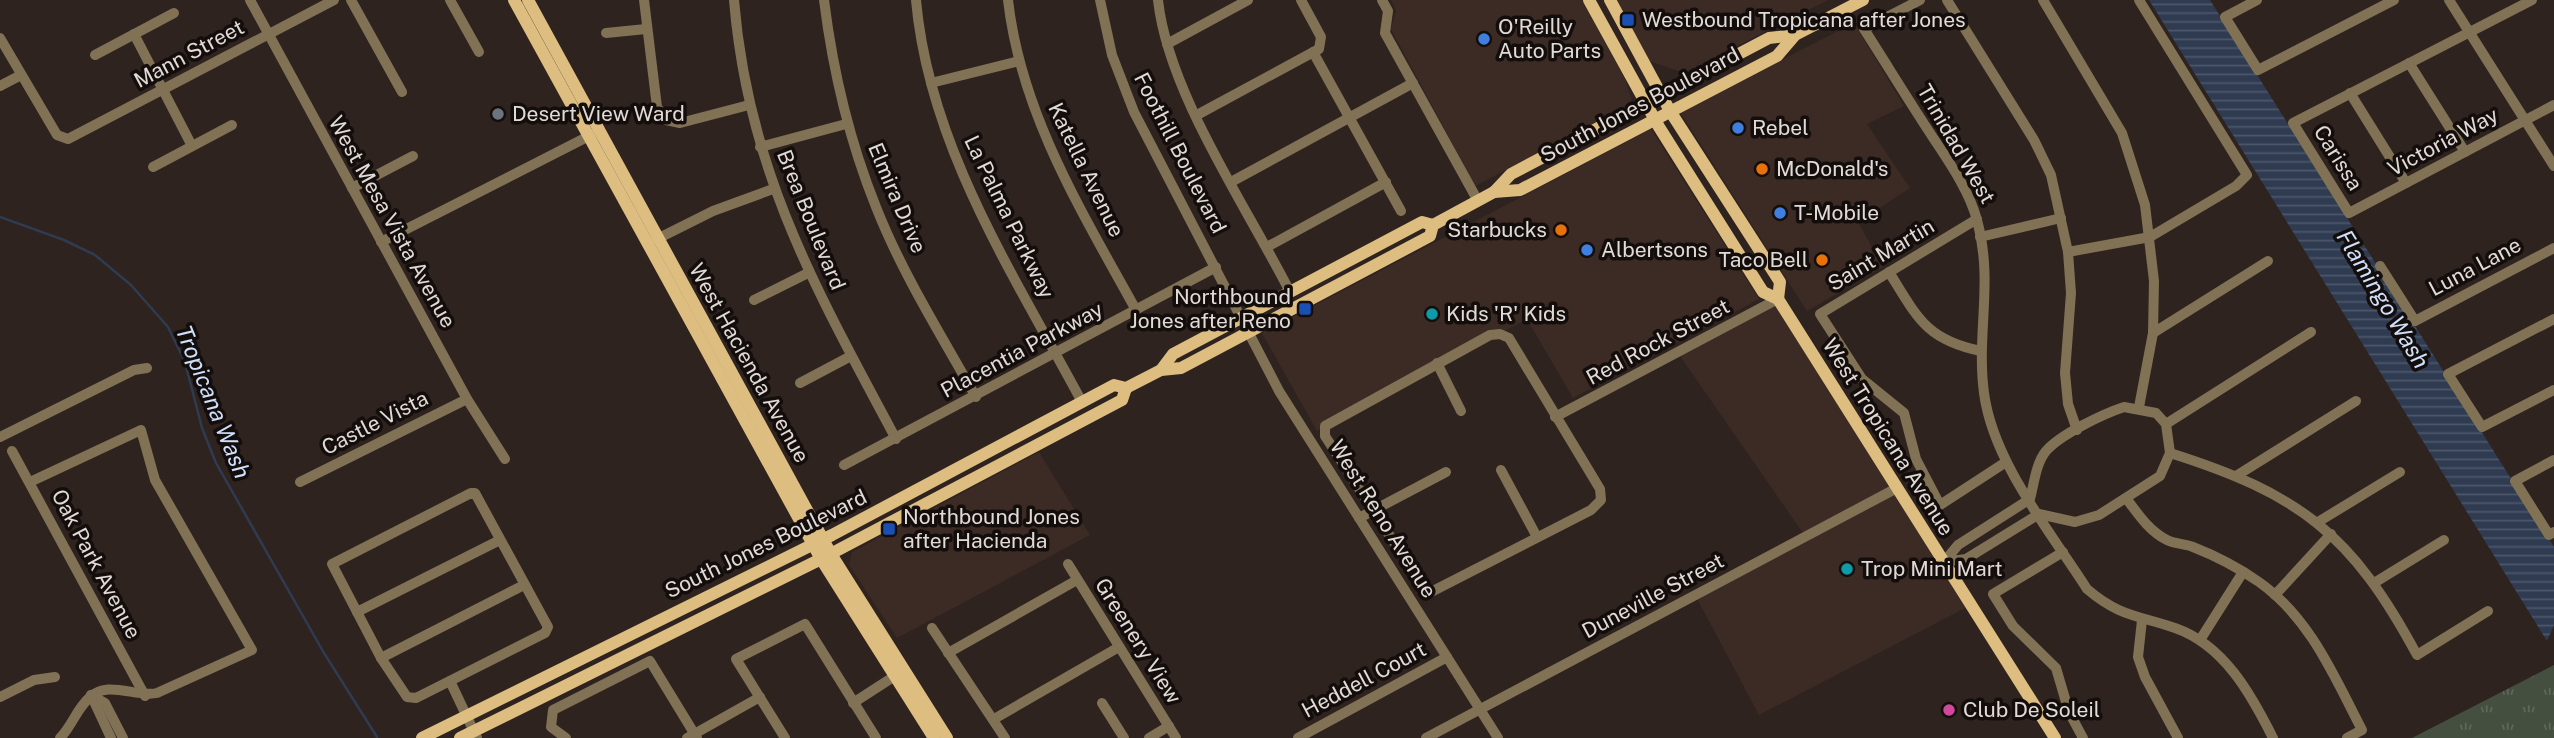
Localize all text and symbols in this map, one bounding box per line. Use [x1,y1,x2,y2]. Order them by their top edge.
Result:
place label: Westbound Tropicana after Jones [1642,7,1966,32]
marker: Westbound Tropicana after Jones [1620,12,1636,28]
street label: Mann Street [130,14,248,93]
place label: O'Reilly Auto Parts [1498,14,1601,63]
marker: O'Reilly Auto Parts [1476,31,1492,47]
street label: South Jones Boulevard [1536,42,1743,168]
street label: Foothill Boulevard [1129,68,1232,237]
street label: Trinidad West [1912,80,2001,208]
street label: Katella Avenue [1043,99,1130,241]
place label: Desert View Ward [512,101,685,126]
street label: Victoria Way [2383,102,2502,181]
marker: Desert View Ward [490,106,506,122]
street label: West Mesa Vista Avenue [324,111,461,332]
place label: Rebel [1752,115,1809,140]
marker: Rebel [1730,120,1746,136]
street label: Carissa [2309,120,2368,195]
street label: La Palma Parkway [959,131,1060,302]
street label: Elmira Drive [863,139,932,257]
street label: Brea Boulevard [772,146,851,294]
place label: McDonald's [1776,156,1888,181]
marker: McDonald's [1754,161,1770,177]
place label: T-Mobile [1794,200,1879,225]
marker: T-Mobile [1772,205,1788,221]
street label: Saint Martin [1823,213,1938,296]
place label: Starbucks [1447,217,1547,242]
marker: Starbucks [1553,222,1569,238]
water label: Flamingo Wash [2332,225,2435,373]
street label: Luna Lane [2424,232,2525,301]
place label: Albertsons [1601,237,1708,262]
marker: Albertsons [1579,242,1595,258]
place label: Taco Bell [1719,247,1808,272]
marker: Taco Bell [1814,252,1830,268]
street label: West Hacienda Avenue [684,259,815,467]
place label: Northbound Jones after Reno [1130,284,1291,333]
street label: Red Rock Street [1582,293,1734,390]
street label: Placentia Parkway [936,296,1107,403]
marker: Northbound Jones after Reno [1297,301,1313,317]
place label: Kids 'R' Kids [1446,301,1566,326]
marker: Kids 'R' Kids [1424,306,1440,322]
water label: Tropicana Wash [171,321,256,482]
street label: West Tropicana Avenue [1817,334,1959,540]
street label: Castle Vista [317,385,432,460]
street label: West Reno Avenue [1325,435,1442,602]
street label: South Jones Boulevard [661,484,871,603]
street label: Oak Park Avenue [47,485,146,643]
place label: Northbound Jones after Hacienda [903,504,1080,553]
marker: Northbound Jones after Hacienda [881,521,897,537]
street label: Duneville Street [1578,548,1728,643]
place label: Trop Mini Mart [1861,556,2003,581]
marker: Trop Mini Mart [1839,561,1855,577]
street label: Greenery View [1090,573,1187,708]
street label: Heddell Court [1297,636,1430,723]
place label: Club De Soleil [1963,697,2100,722]
marker: Club De Soleil [1941,702,1957,718]

